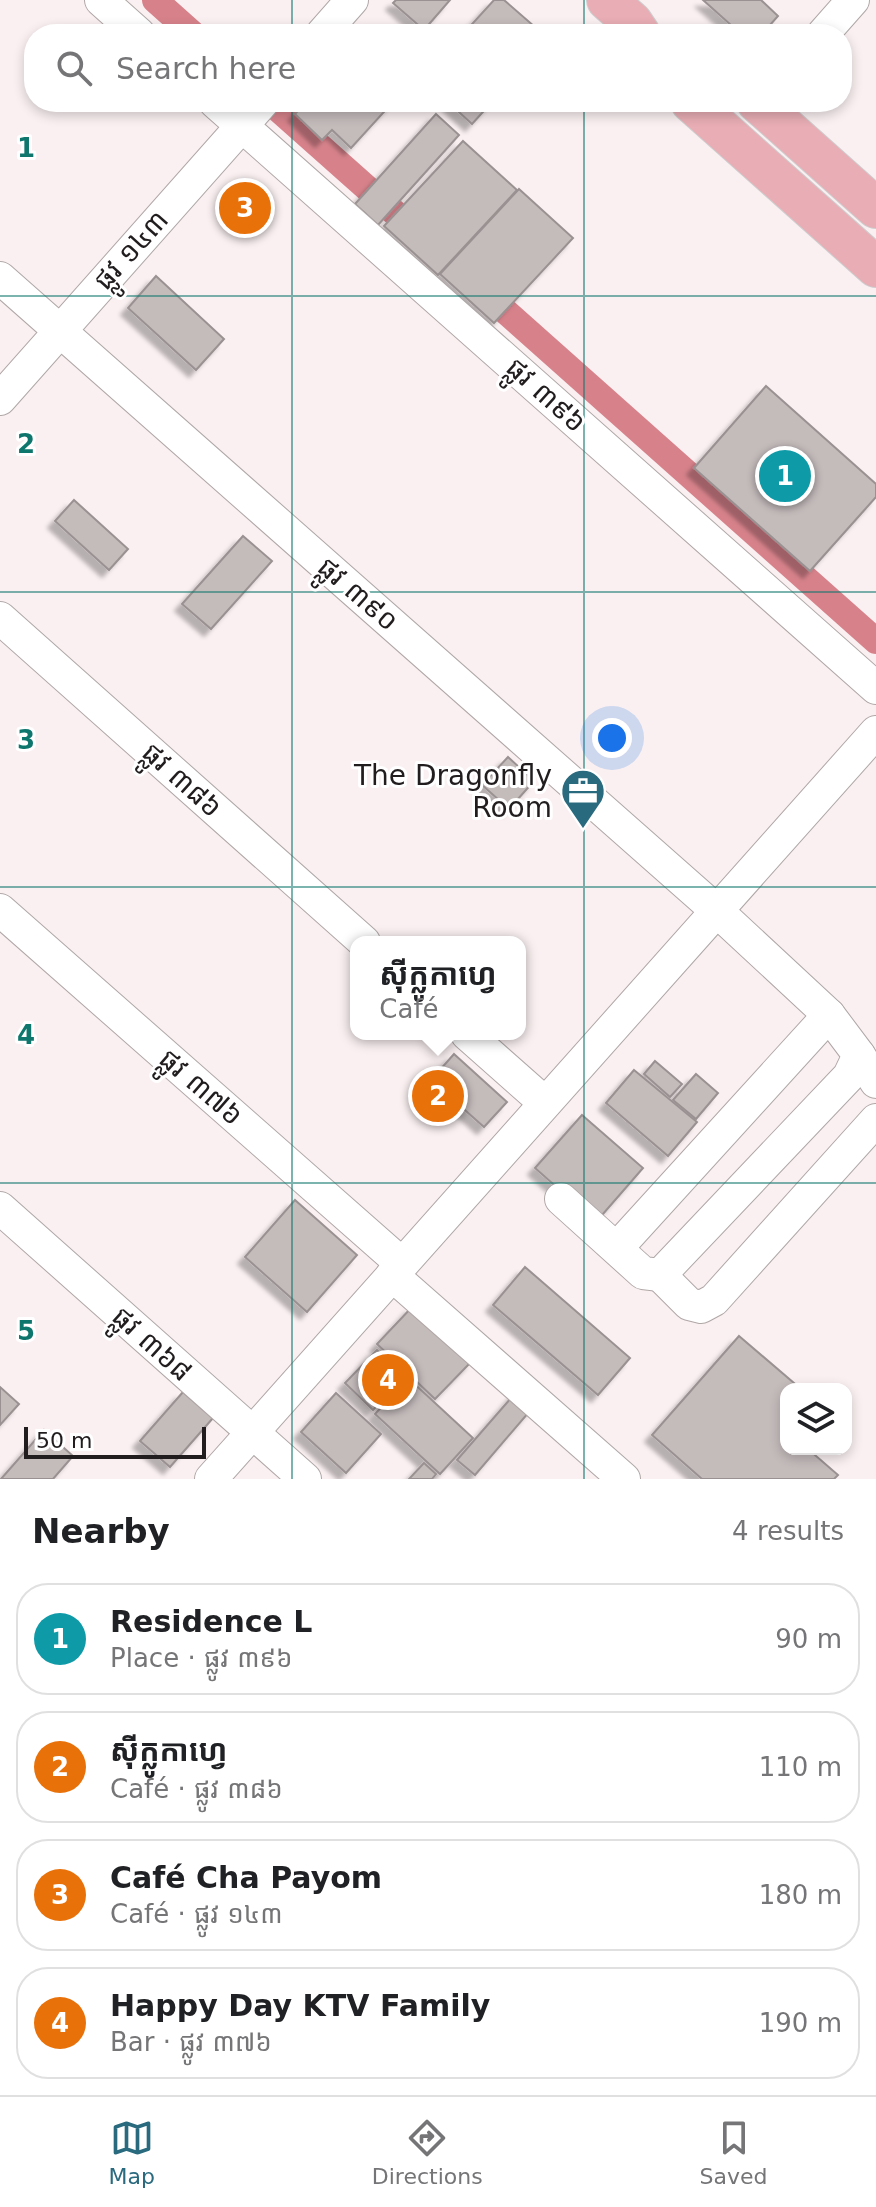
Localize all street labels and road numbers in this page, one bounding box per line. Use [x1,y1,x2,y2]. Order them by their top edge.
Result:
street label: ផ្លូវ ១៤៣ [87,203,181,302]
street label: ផ្លូវ ៣៩៦ [494,351,593,445]
street label: ផ្លូវ ៣៩០ [306,550,405,644]
street label: ផ្លូវ ៣៨៦ [130,736,229,830]
street label: ផ្លូវ ៣៧៦ [147,1042,249,1138]
street label: ផ្លូវ ៣៦៨ [100,1300,199,1394]

